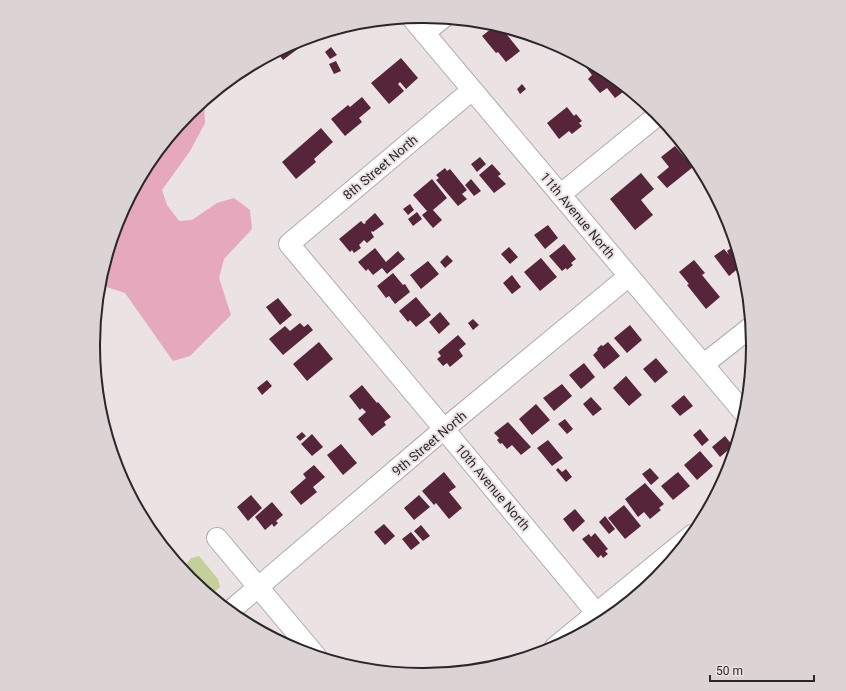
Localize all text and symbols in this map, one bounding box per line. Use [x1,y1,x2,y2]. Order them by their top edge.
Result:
street label: 8th Street North [340,132,420,203]
street label: 11th Avenue North [537,169,618,261]
street label: 9th Street North [389,408,469,479]
street label: 10th Avenue North [452,441,533,533]
scale bar [710,657,814,683]
text: 50 m [716,664,743,678]

